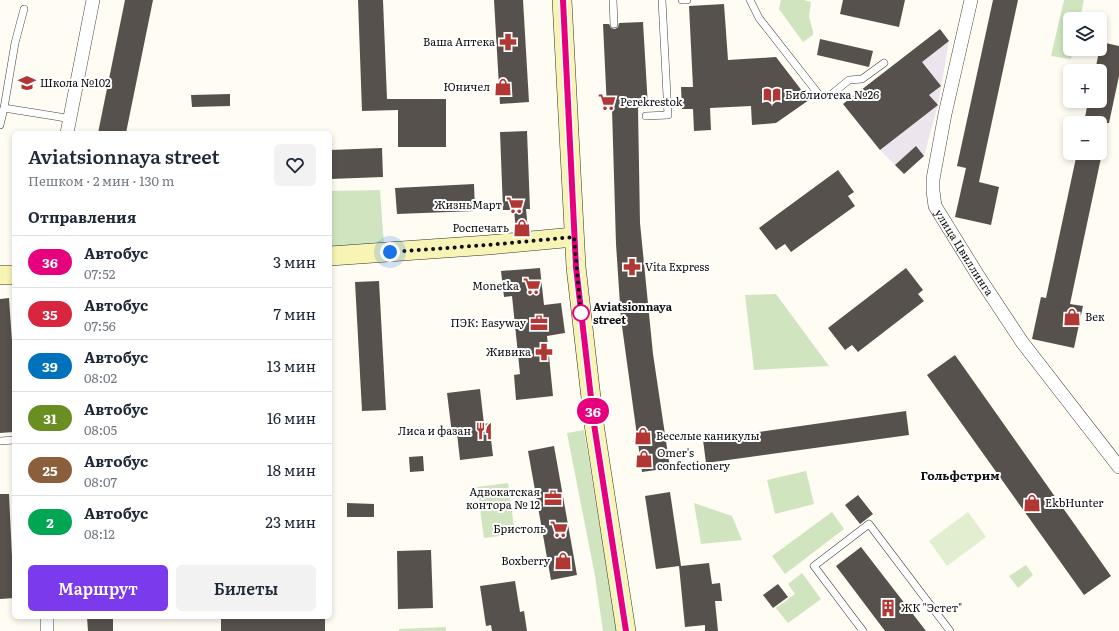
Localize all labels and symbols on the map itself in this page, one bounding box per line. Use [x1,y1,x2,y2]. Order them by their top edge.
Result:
pharmacy icon: Ваша Аптека [498,32,518,52]
place label: Ваша Аптека [423,33,495,49]
school or university icon: Школа №102 [17,73,37,93]
place label: Школа №102 [40,74,111,90]
shop icon: Юничел [493,77,513,97]
place label: Юничел [443,78,490,94]
library icon: Библиотека №26 [762,85,782,105]
place label: Библиотека №26 [785,86,879,102]
supermarket icon: Perekrestok [597,92,617,112]
place label: Perekrestok [620,93,683,109]
supermarket icon: ЖизньМарт [505,195,525,215]
place label: ЖизньМарт [434,196,503,212]
street label: улица Цвиллинга [932,206,998,298]
shop icon: Роспечать [512,218,532,238]
place label: Роспечать [452,219,509,235]
your location [380,242,400,262]
pharmacy icon: Vita Express [622,257,642,277]
place label: Vita Express [645,258,709,274]
supermarket icon: Monetka [522,276,542,296]
place label: Monetka [472,277,519,293]
place label: Aviatsionnaya street [593,298,673,327]
marker: Aviatsionnaya street [572,304,590,322]
shop icon: Век [1062,307,1082,327]
place label: Век [1085,308,1105,324]
office icon: ПЭК: Easyway [529,313,549,333]
place label: ПЭК: Easyway [451,314,527,330]
pharmacy icon: Живика [534,342,554,362]
place label: Живика [486,343,531,359]
line badge: 36 [575,398,611,424]
restaurant icon: Лиса и фазан [474,421,494,441]
place label: Лиса и фазан [398,422,471,438]
shop icon: Веселые каникулы [633,426,653,446]
place label: Веселые каникулы [656,427,760,443]
place label: Omer's confectionery [657,444,731,473]
shop icon: Omer's confectionery [634,449,654,469]
district label: Гольфстрим [921,466,999,484]
place label: Адвокатская контора № 12 [466,483,540,512]
office icon: Адвокатская контора № 12 [543,488,563,508]
shop icon: EkbHunter [1022,493,1042,513]
place label: EkbHunter [1045,494,1104,510]
supermarket icon: Бристоль [549,519,569,539]
place label: Бристоль [493,520,546,536]
shop icon: Boxberry [553,551,573,571]
place label: Boxberry [501,552,551,568]
building icon: ЖК "Эстет" [878,598,898,618]
place label: ЖК "Эстет" [901,599,962,615]

